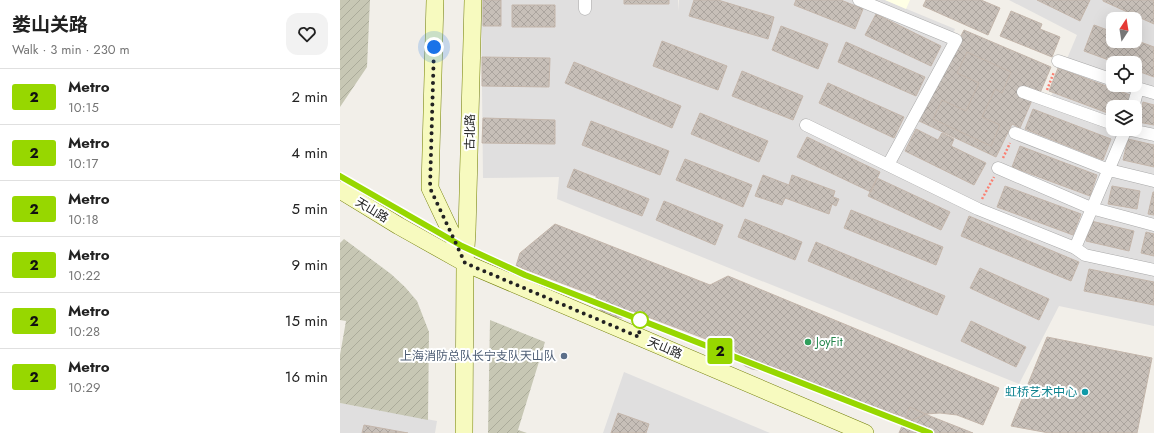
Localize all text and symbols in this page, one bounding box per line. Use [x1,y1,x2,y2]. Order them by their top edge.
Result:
text: 娄山关路 [12,11,88,38]
north arrow [1106,12,1142,48]
map controls [1106,12,1142,136]
button: heart [286,13,328,55]
your location [424,37,444,57]
text: Walk · 3 min · 230 m [12,40,130,59]
button: locate [1106,56,1142,92]
text: Metro [68,76,110,98]
text: 2 min [291,86,328,108]
text: 2 [29,87,39,107]
text: 10:15 [68,98,99,117]
button: layers [1106,100,1142,136]
street label: 古北路 [461,114,479,150]
text: Metro [68,132,110,154]
text: 4 min [291,142,328,164]
text: 2 [29,143,39,163]
text: 10:17 [68,154,98,173]
text: Metro [68,188,110,210]
street label: 天山路 [352,193,392,227]
text: 5 min [292,198,328,220]
text: 2 [29,199,39,219]
text: 10:18 [68,210,99,229]
text: Metro [68,244,110,266]
text: 9 min [291,254,328,276]
text: 2 [29,255,39,275]
text: 10:22 [68,266,100,285]
text: Metro [68,300,110,322]
text: 15 min [285,310,328,332]
text: 2 [29,311,39,331]
unlabelled marker [631,311,649,329]
text: 10:28 [68,322,100,341]
street label: 天山路 [645,333,685,363]
place label: JoyFit [814,333,843,351]
marker: JoyFit [803,337,813,347]
line badge: 2 [707,338,733,364]
text: 2 [715,341,725,361]
place label: 上海消防总队长宁支队天山队 [400,347,556,365]
marker: 上海消防总队长宁支队天山队 [559,351,569,361]
text: Metro [68,356,110,378]
text: 16 min [285,366,328,388]
text: 2 [29,367,39,387]
text: 10:29 [68,378,100,397]
place label: 虹桥艺术中心 [1005,383,1077,401]
marker: 虹桥艺术中心 [1080,387,1090,397]

